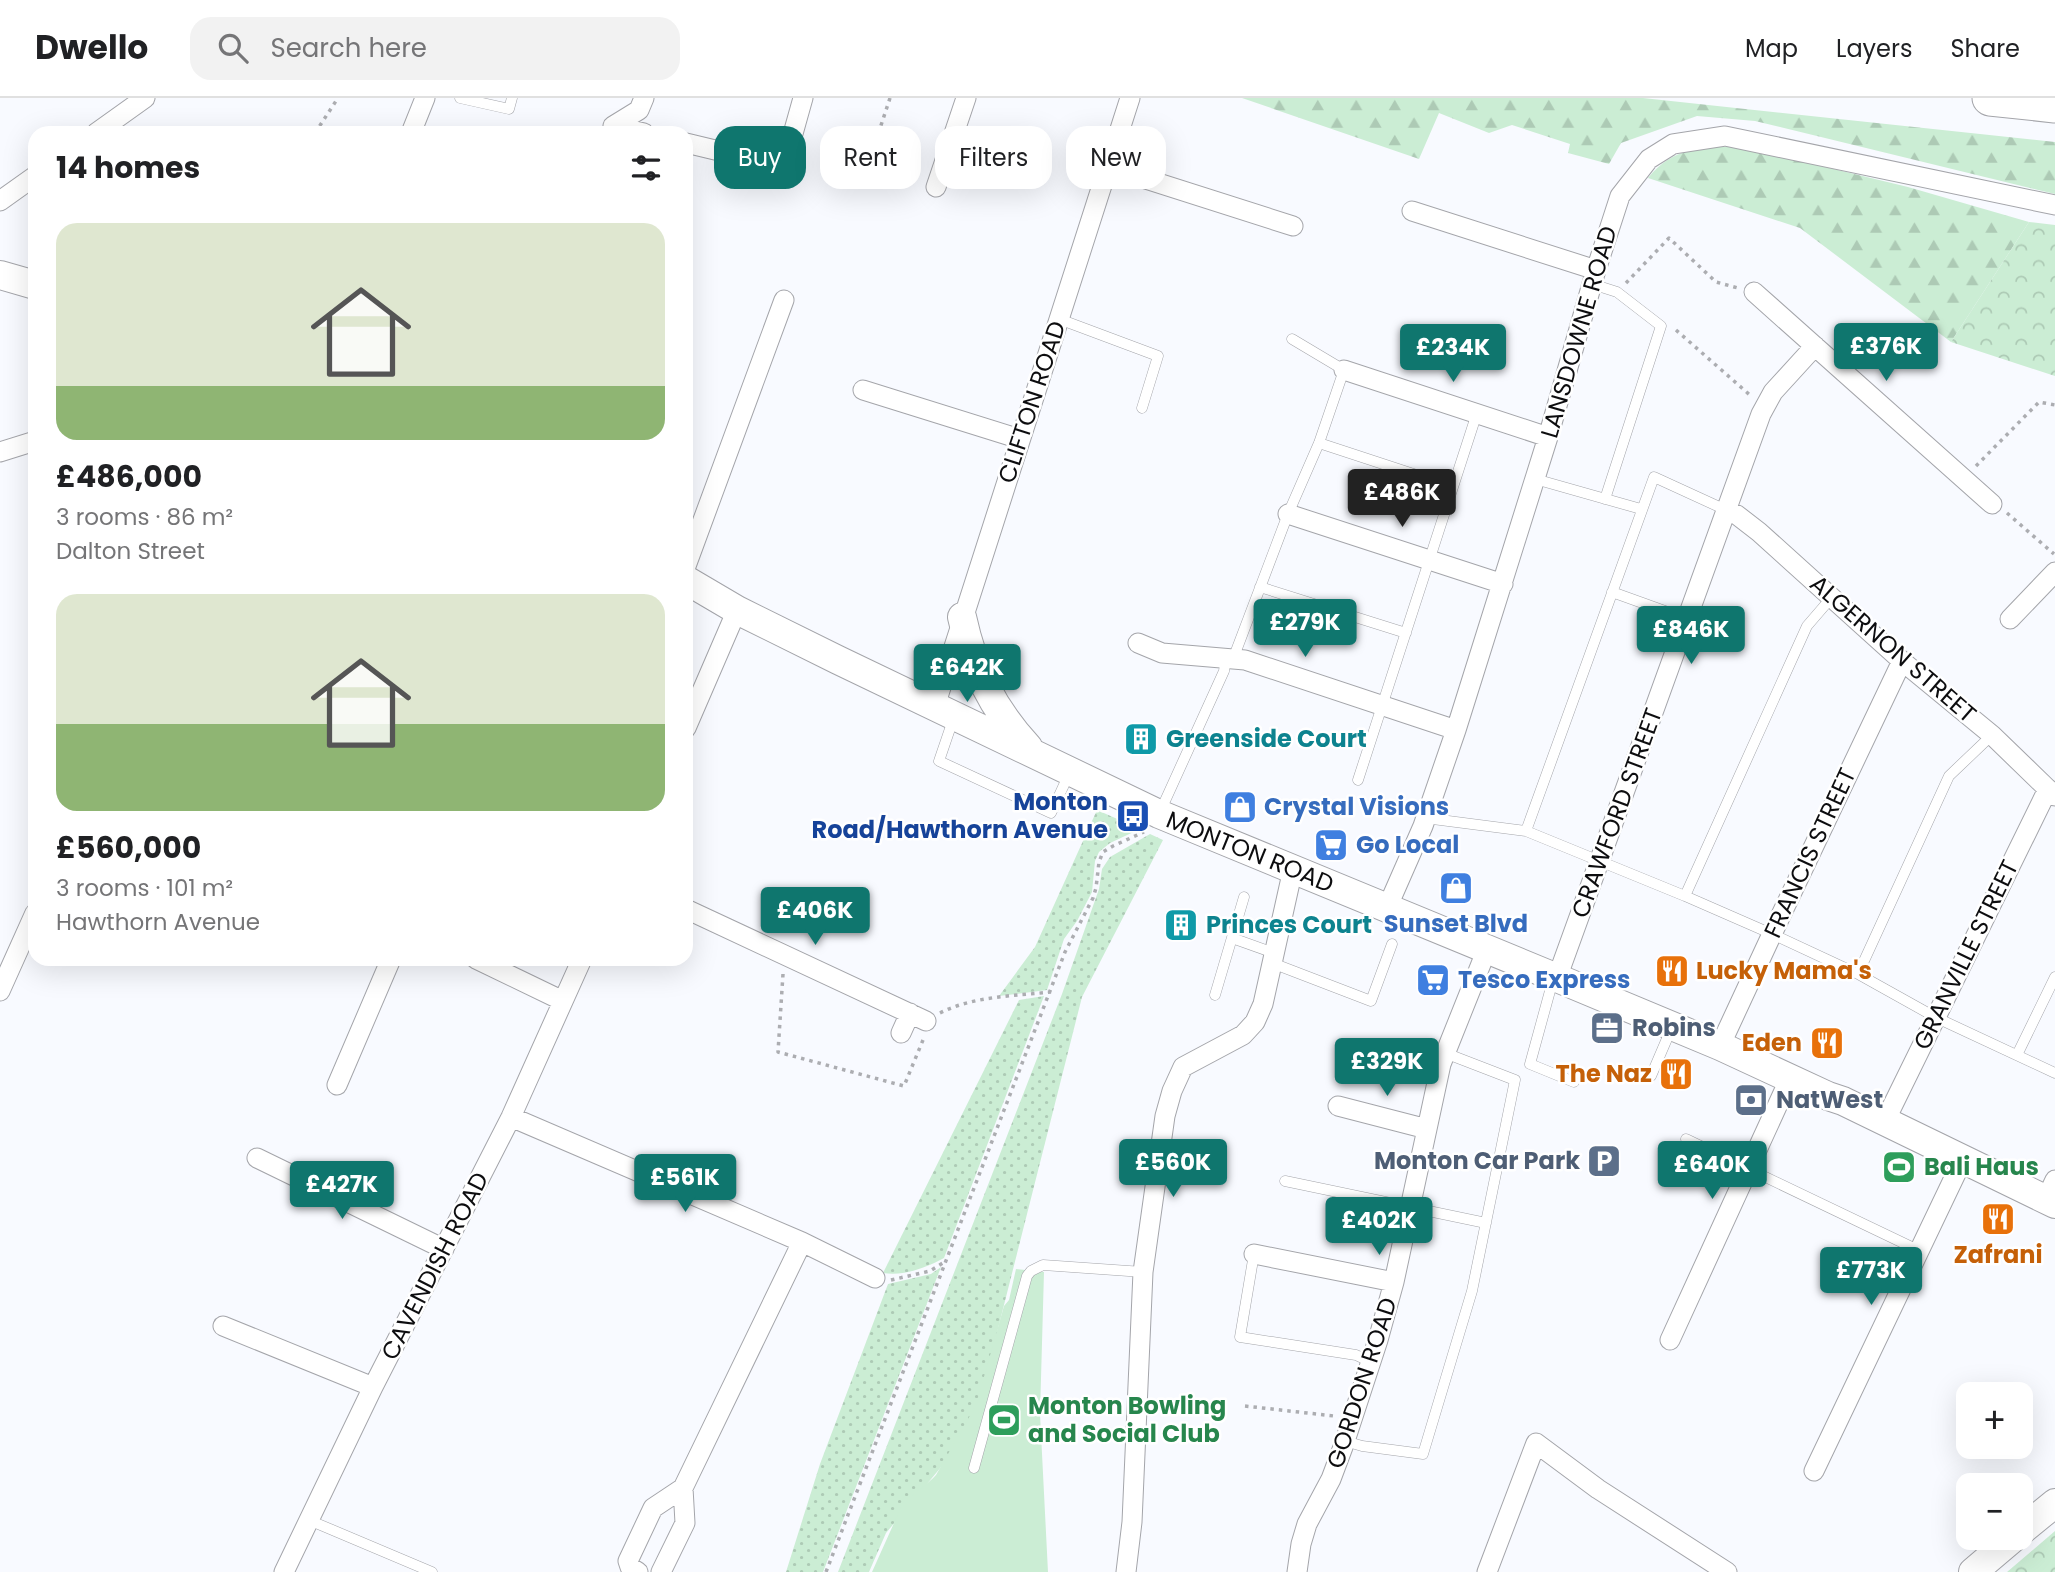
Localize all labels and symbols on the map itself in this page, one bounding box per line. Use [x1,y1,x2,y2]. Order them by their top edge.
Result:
street label: LANSDOWNE ROAD [1532,222,1625,442]
street label: CLIFTON ROAD [990,317,1073,487]
pin: £234K [1404,324,1502,384]
pin: £376K [1837,324,1935,383]
pin: £486K [1353,470,1451,529]
street label: ALGERNON STREET [1803,567,1984,730]
pin: £279K [1256,600,1354,659]
pin: £846K [1642,606,1740,666]
pin: £642K [918,644,1016,704]
street label: CRAWFORD STREET [1563,703,1670,922]
building icon: Greenside Court [1122,720,1160,758]
place label: Greenside Court [1166,722,1367,755]
street label: FRANCIS STREET [1756,762,1863,943]
place label: Monton Road/Hawthorn Avenue [812,785,1108,846]
shop icon: Crystal Visions [1221,788,1259,826]
place label: Crystal Visions [1264,790,1449,823]
bus stop icon: Monton Road/Hawthorn Avenue [1114,797,1152,835]
street label: MONTON ROAD [1161,803,1339,900]
supermarket icon: Go Local [1312,826,1350,864]
place label: Go Local [1356,828,1459,861]
street label: GRANVILLE STREET [1905,854,2026,1055]
shop icon: Sunset Blvd [1437,869,1475,907]
pin: £406K [766,888,864,947]
building icon: Princes Court [1162,906,1200,944]
place label: Sunset Blvd [1384,907,1528,940]
place label: Princes Court [1206,908,1372,941]
restaurant icon: Lucky Mama's [1653,952,1691,990]
place label: Lucky Mama's [1696,954,1872,987]
supermarket icon: Tesco Express [1414,961,1452,999]
place label: Tesco Express [1458,963,1631,996]
office icon: Robins [1588,1009,1626,1047]
place label: Robins [1632,1011,1716,1044]
restaurant icon: Eden [1808,1024,1846,1062]
place label: Eden [1742,1026,1802,1059]
pin: £329K [1338,1038,1436,1098]
restaurant icon: The Naz [1657,1055,1695,1093]
place label: The Naz [1556,1057,1652,1090]
bank icon: NatWest [1732,1081,1770,1119]
place label: NatWest [1776,1083,1883,1116]
pin: £560K [1124,1140,1222,1199]
parking icon: Monton Car Park [1585,1142,1623,1180]
pin: £640K [1663,1142,1761,1201]
place label: Monton Car Park [1374,1144,1580,1177]
sports icon: Bali Haus [1880,1148,1918,1186]
place label: Bali Haus [1924,1150,2039,1183]
pin: £561K [636,1154,734,1214]
pin: £427K [293,1162,391,1221]
street label: CAVENDISH ROAD [373,1166,496,1365]
pin: £402K [1330,1198,1428,1257]
restaurant icon: Zafrani [1979,1200,2017,1238]
place label: Zafrani [1953,1238,2043,1271]
pin: £773K [1822,1248,1920,1307]
street label: GORDON ROAD [1318,1293,1405,1473]
place label: Monton Bowling and Social Club [1028,1389,1226,1450]
sports icon: Monton Bowling and Social Club [985,1401,1023,1439]

